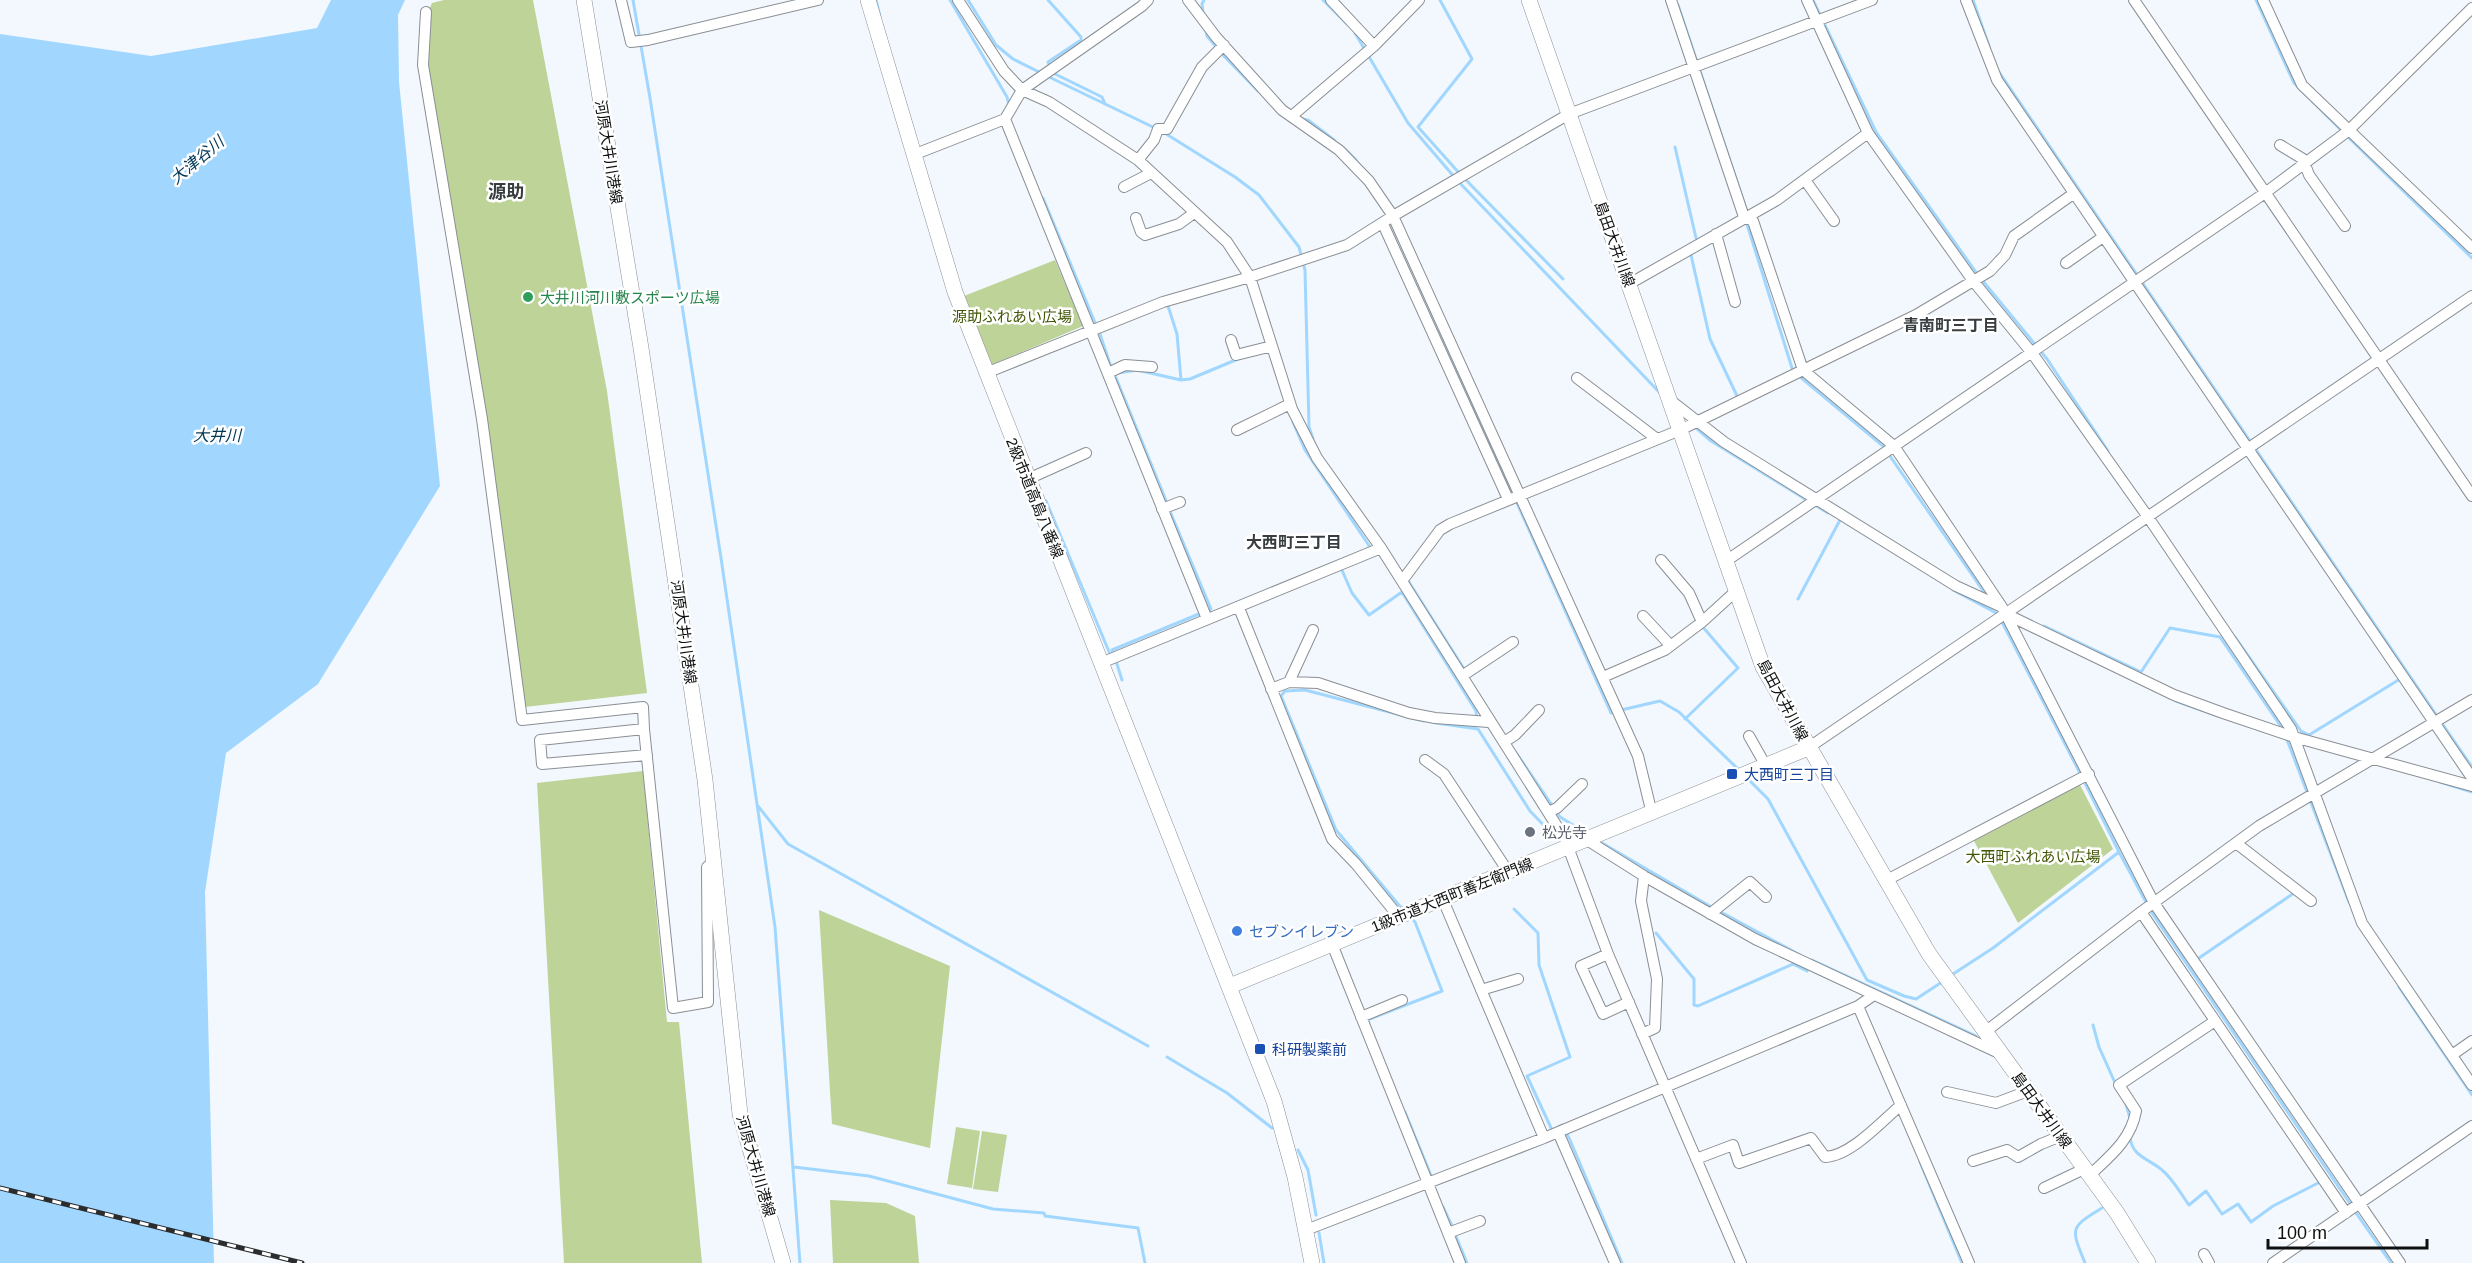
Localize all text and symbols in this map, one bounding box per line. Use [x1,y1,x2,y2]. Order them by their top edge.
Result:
street label: 河原大井川港線 [592,99,626,205]
water label: 大津谷川 [167,132,229,187]
district label: 源助 [488,182,524,202]
street label: 島田大井川線 [1592,199,1638,289]
place label: 大井川河川敷スポーツ広場 [540,289,720,306]
marker: 大井川河川敷スポーツ広場 [521,290,535,304]
park label: 源助ふれあい広場 [952,308,1072,325]
district label: 青南町三丁目 [1903,317,1999,334]
water label: 大井川 [193,427,243,444]
street label: 2級市道高島八番線 [1003,435,1067,561]
district label: 大西町三丁目 [1246,534,1342,551]
street label: 河原大井川港線 [668,579,700,685]
street label: 島田大井川線 [1754,656,1812,744]
place label: 大西町三丁目 [1744,766,1834,783]
marker: 大西町三丁目 [1725,767,1739,781]
place label: 松光寺 [1542,824,1587,841]
marker: 松光寺 [1523,825,1537,839]
park label: 大西町ふれあい広場 [1965,848,2101,865]
street label: 1級市道大西町善左衛門線 [1368,855,1536,935]
place label: セブンイレブン [1249,923,1354,940]
marker: セブンイレブン [1230,924,1244,938]
place label: 科研製薬前 [1272,1041,1347,1058]
marker: 科研製薬前 [1253,1042,1267,1056]
street label: 島田大井川線 [2009,1069,2075,1151]
street label: 河原大井川港線 [733,1113,779,1219]
scale bar [2268,1212,2427,1250]
text: 100 m [2277,1223,2327,1243]

